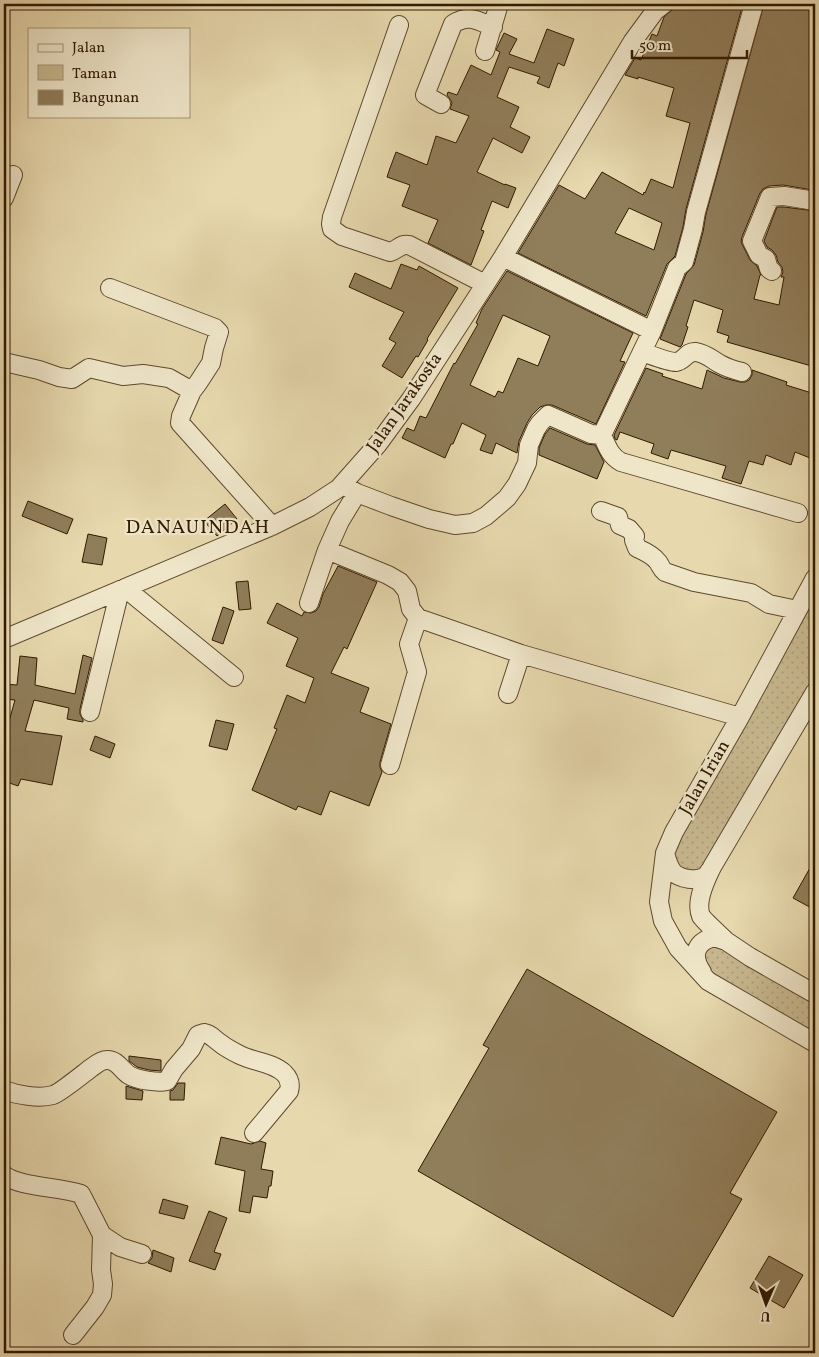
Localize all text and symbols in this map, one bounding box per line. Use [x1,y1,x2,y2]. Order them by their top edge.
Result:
legend [28,28,190,118]
scale bar [632,28,746,60]
text: 50 m [639,36,671,57]
text: Jalan [72,38,105,59]
text: Taman [72,64,117,85]
text: Bangunan [72,88,139,109]
street label: Jalan Jarakosta [361,348,449,458]
district label: DANAUINDAH [126,514,270,542]
street label: Jalan Irian [674,736,737,820]
north arrow [742,1280,792,1330]
text: U [760,1306,771,1325]

